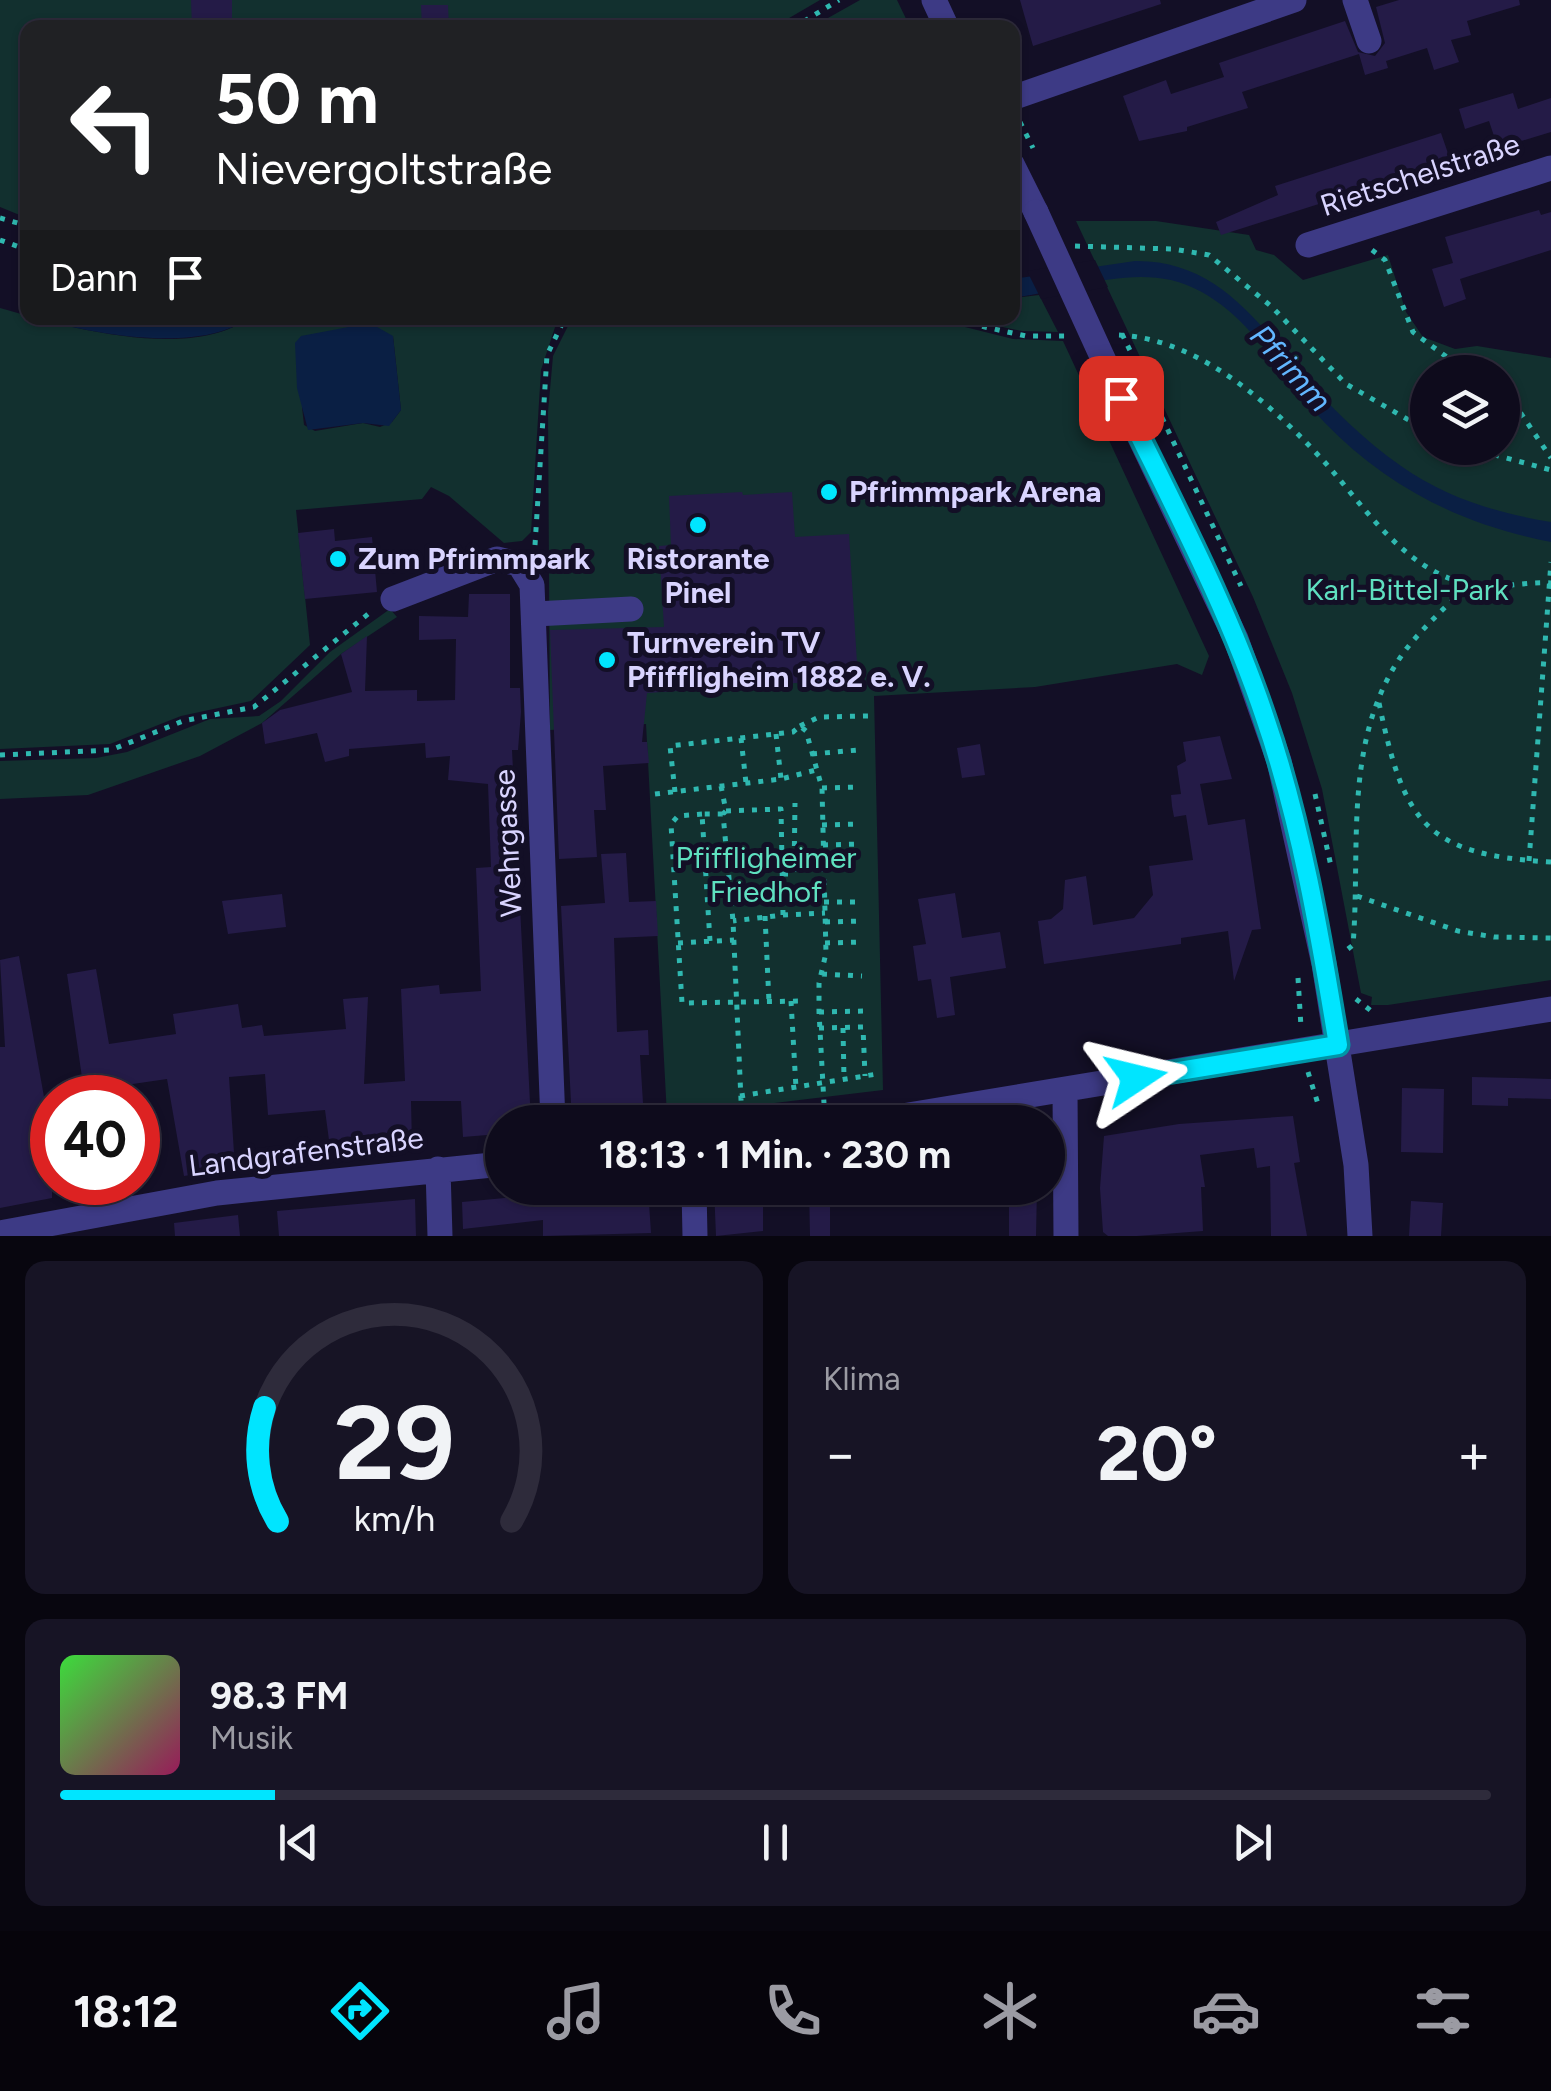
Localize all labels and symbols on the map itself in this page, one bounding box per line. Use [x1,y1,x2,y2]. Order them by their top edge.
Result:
street label: Rietschelstraße [1315,125,1524,224]
water label: Pfrimm [1242,317,1340,419]
pin [1079,356,1164,441]
place label: Pfrimmpark Arena [849,473,1102,510]
marker: Pfrimmpark Arena [818,481,840,503]
marker: Ristorante Pinel [687,514,709,536]
place label: Zum Pfrimmpark [358,540,590,577]
place label: Ristorante Pinel [626,540,770,611]
marker: Zum Pfrimmpark [327,548,349,570]
park label: Karl-Bittel-Park [1305,571,1509,608]
place label: Turnverein TV Pfiffligheim 1882 e. V. [627,624,931,695]
marker: Turnverein TV Pfiffligheim 1882 e. V. [596,649,618,671]
street label: Wehrgasse [485,768,530,918]
park label: Pfiffligheimer Friedhof [676,839,856,910]
position arrow [1084,1026,1188,1130]
speed limit sign: 40 [30,1075,160,1205]
street label: Landgrafenstraße [186,1119,426,1184]

